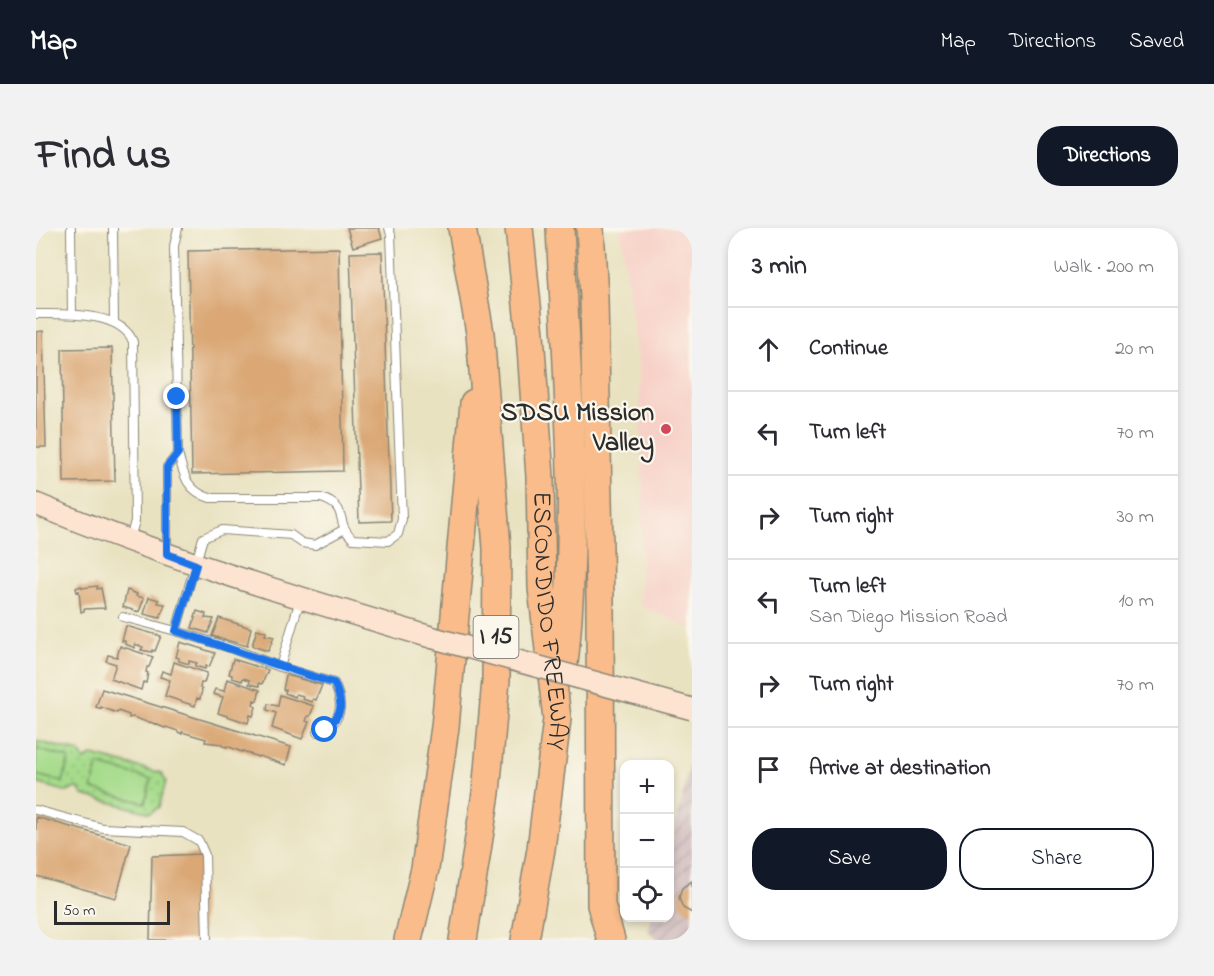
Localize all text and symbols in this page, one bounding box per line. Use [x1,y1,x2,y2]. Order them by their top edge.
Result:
text: Map [30,22,77,63]
text: Map [940,27,976,57]
text: Directions [1009,27,1096,57]
text: Saved [1129,27,1184,57]
text: Find us [36,126,171,187]
button: Directions [1037,126,1178,186]
text: 3 min [752,248,807,286]
text: Walk · 200 m [1054,253,1154,282]
icon: ahead [752,333,785,366]
text: Continue [809,333,888,365]
text: 20 m [1115,335,1154,364]
route end [163,383,189,409]
place label: SDSU Mission Valley [501,395,654,463]
icon: left [752,417,785,450]
text: Turn left [809,417,886,449]
text: 70 m [1117,419,1154,448]
marker: SDSU Mission Valley [659,422,673,436]
street label: ESCONDIDO FREEWAY [521,491,576,752]
icon: right [752,501,785,534]
text: Turn right [809,501,894,533]
text: 30 m [1117,503,1154,532]
text: Turn left [809,571,886,603]
icon: left [752,585,785,618]
text: 10 m [1118,587,1154,616]
text: San Diego Mission Road [809,603,1008,632]
road number: I 15 [474,616,518,658]
icon: right [752,669,785,702]
text: Turn right [809,669,894,701]
text: 70 m [1117,671,1154,700]
route start [311,716,337,742]
icon: arrive [752,753,785,786]
text: Arrive at destination [809,753,991,785]
map controls [620,760,674,922]
button: + [620,760,674,814]
button: − [620,814,674,868]
button: Save [752,828,947,890]
button: Share [959,828,1154,890]
button: locate [620,868,674,922]
scale bar [54,898,170,926]
text: 50 m [63,899,95,923]

